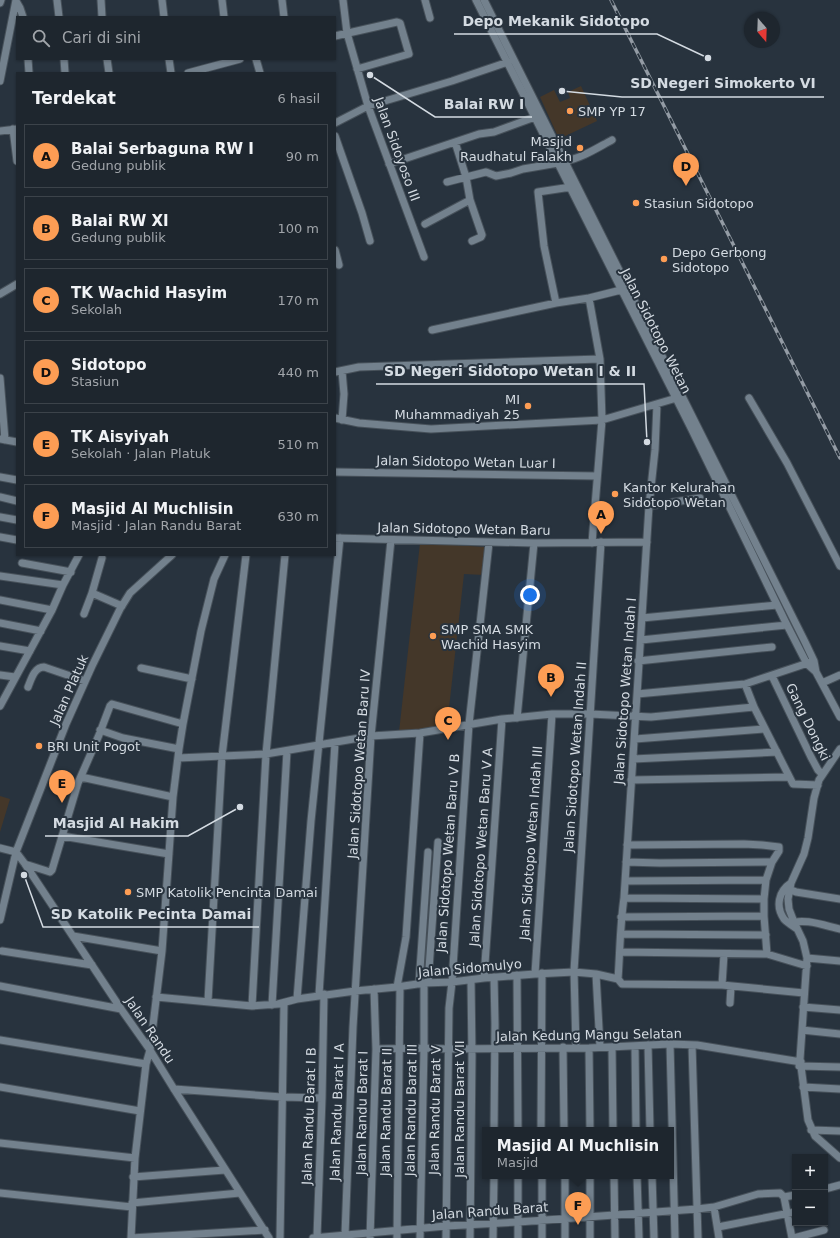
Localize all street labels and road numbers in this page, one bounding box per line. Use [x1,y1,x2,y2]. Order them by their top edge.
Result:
street label: Jalan Sidoyoso III [371,94,423,203]
street label: Jalan Sidotopo Wetan [617,265,694,396]
street label: Jalan Sidotopo Wetan Luar I [375,453,556,471]
street label: Jalan Sidotopo Wetan Baru [376,520,551,538]
street label: Jalan Sidotopo Wetan Indah I [611,597,639,786]
street label: Jalan Platuk [46,652,92,729]
street label: Jalan Sidotopo Wetan Indah II [561,661,589,854]
street label: Jalan Sidotopo Wetan Baru IV [345,669,373,860]
street label: Gang Dongki [783,681,833,763]
street label: Jalan Sidotopo Wetan Indah III [517,745,545,942]
street label: Jalan Sidotopo Wetan Baru V A [466,747,495,948]
street label: Jalan Sidotopo Wetan Baru V B [433,753,462,954]
street label: Jalan Sidomulyo [417,956,522,980]
street label: Jalan Randu [122,993,178,1066]
street label: Jalan Kedung Mangu Selatan [495,1026,682,1044]
street label: Jalan Randu Barat VII [452,1040,467,1179]
street label: Jalan Randu Barat I A [327,1043,347,1182]
street label: Jalan Randu Barat III [402,1044,420,1177]
street label: Jalan Randu Barat V [426,1045,444,1176]
street label: Jalan Randu Barat I B [299,1047,319,1186]
street label: Jalan Randu Barat II [377,1048,395,1177]
street label: Jalan Randu Barat I [353,1051,371,1176]
street label: Jalan Randu Barat [430,1199,549,1223]

